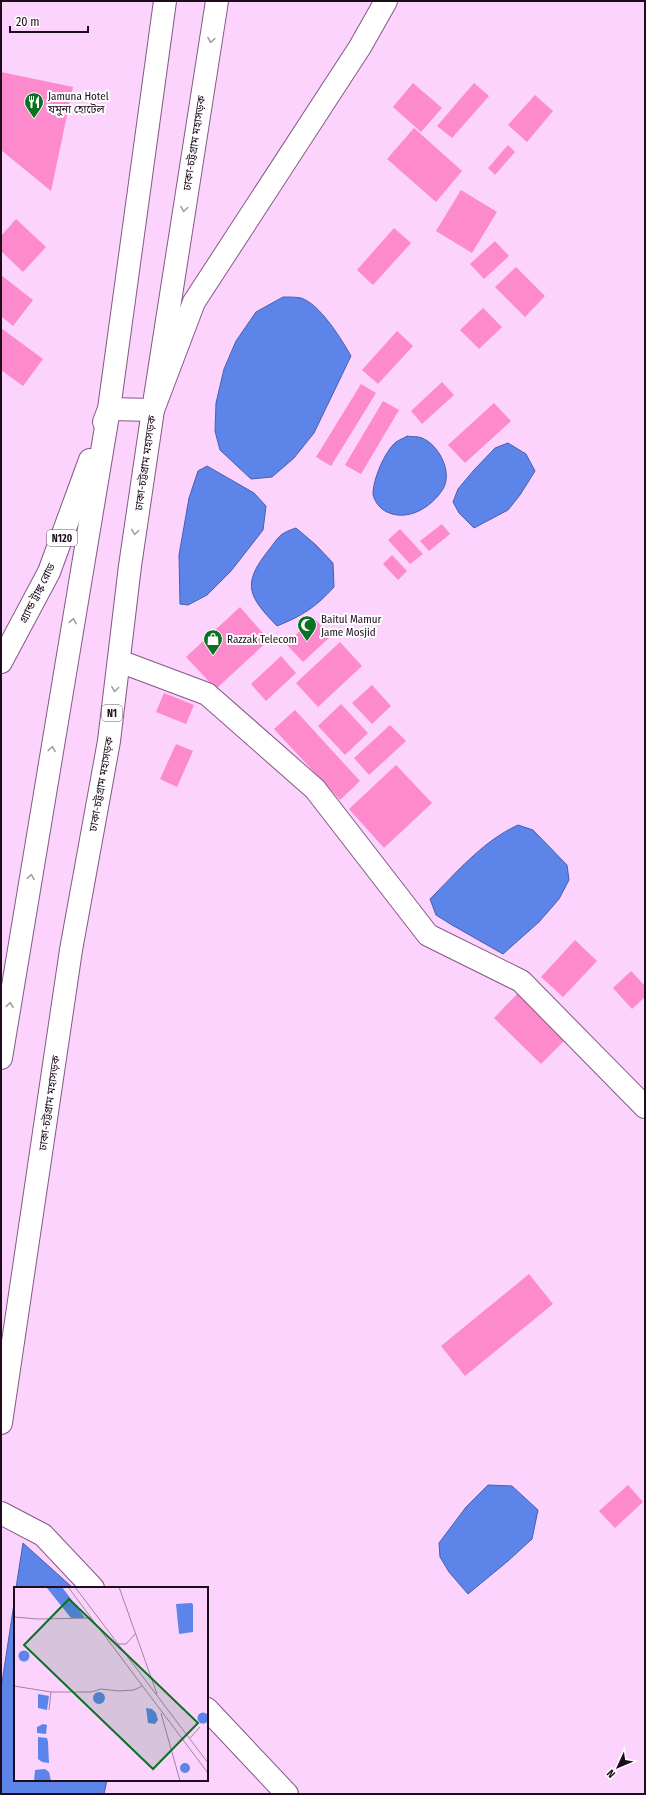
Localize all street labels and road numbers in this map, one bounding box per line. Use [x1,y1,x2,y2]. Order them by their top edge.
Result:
street label: ঢাকা-চট্টগ্রাম মহাসড়ক [180,95,208,192]
street label: ঢাকা-চট্টগ্রাম মহাসড়ক [132,415,159,512]
road number: N120 [47,530,77,546]
street label: গ্র্যান্ড ট্রাঙ্ক রোড [17,561,58,625]
road number: N1 [102,705,122,721]
street label: ঢাকা-চট্টগ্রাম মহাসড়ক [87,736,116,833]
street label: ঢাকা-চট্টগ্রাম মহাসড়ক [36,1055,63,1152]

